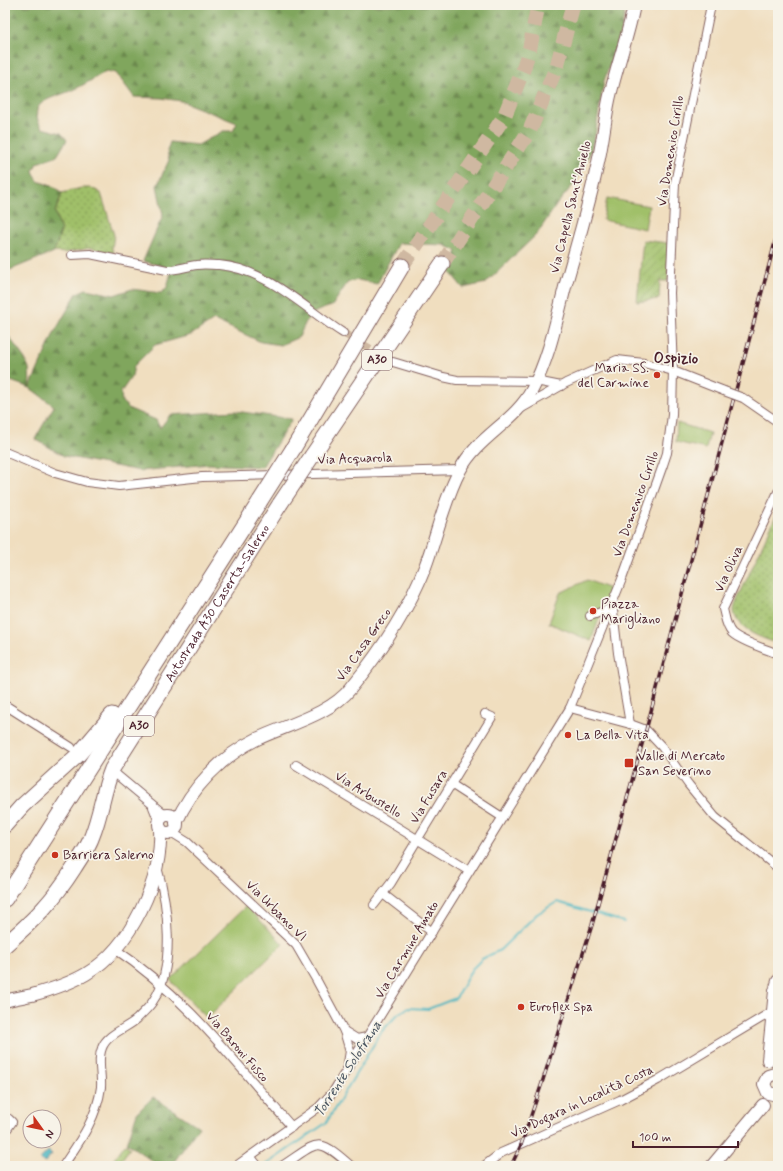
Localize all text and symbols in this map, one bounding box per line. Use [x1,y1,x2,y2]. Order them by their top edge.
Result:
street label: Via Domenico Cirillo [654,94,688,208]
street label: Via Capella Sant'Aniello [546,138,596,275]
district label: Ospizio [654,349,699,369]
road number: A30 [362,350,392,370]
place label: Maria SS. del Carmine [578,360,649,392]
marker: Maria SS. del Carmine [652,370,662,380]
street label: Via Acquarola [317,449,393,469]
street label: Via Domenico Cirillo [609,449,663,559]
street label: Autostrada A30 Caserta-Salerno [161,521,273,685]
street label: Via Oliva [711,543,747,595]
place label: Piazza Marigliano [601,596,660,629]
street label: Via Casa Greco [332,605,396,685]
marker: Piazza Marigliano [588,606,598,616]
road number: A30 [124,716,154,736]
place label: La Bella Vita [576,727,649,744]
marker: La Bella Vita [563,730,573,740]
place label: Valle di Mercato San Severino [638,748,725,780]
marker: Valle di Mercato San Severino [623,757,635,769]
street label: Via Fusara [406,767,452,827]
street label: Via Arbustello [331,768,405,822]
place label: Barriera Salerno [63,847,154,864]
marker: Barriera Salerno [50,850,60,860]
street label: Via Urbano VI [242,877,310,945]
street label: Via Carmine Amato [371,898,443,1002]
place label: Euroflex Spa [529,999,593,1016]
marker: Euroflex Spa [516,1002,526,1012]
street label: Via Baroni Fusco [202,1008,272,1086]
water label: Torrente Solofrana [310,1017,386,1121]
street label: Via Dogara in Località Costa [508,1061,657,1144]
north arrow [22,1109,62,1149]
scale bar [633,1123,738,1149]
text: N [42,1127,57,1141]
text: 100 m [639,1130,671,1146]

